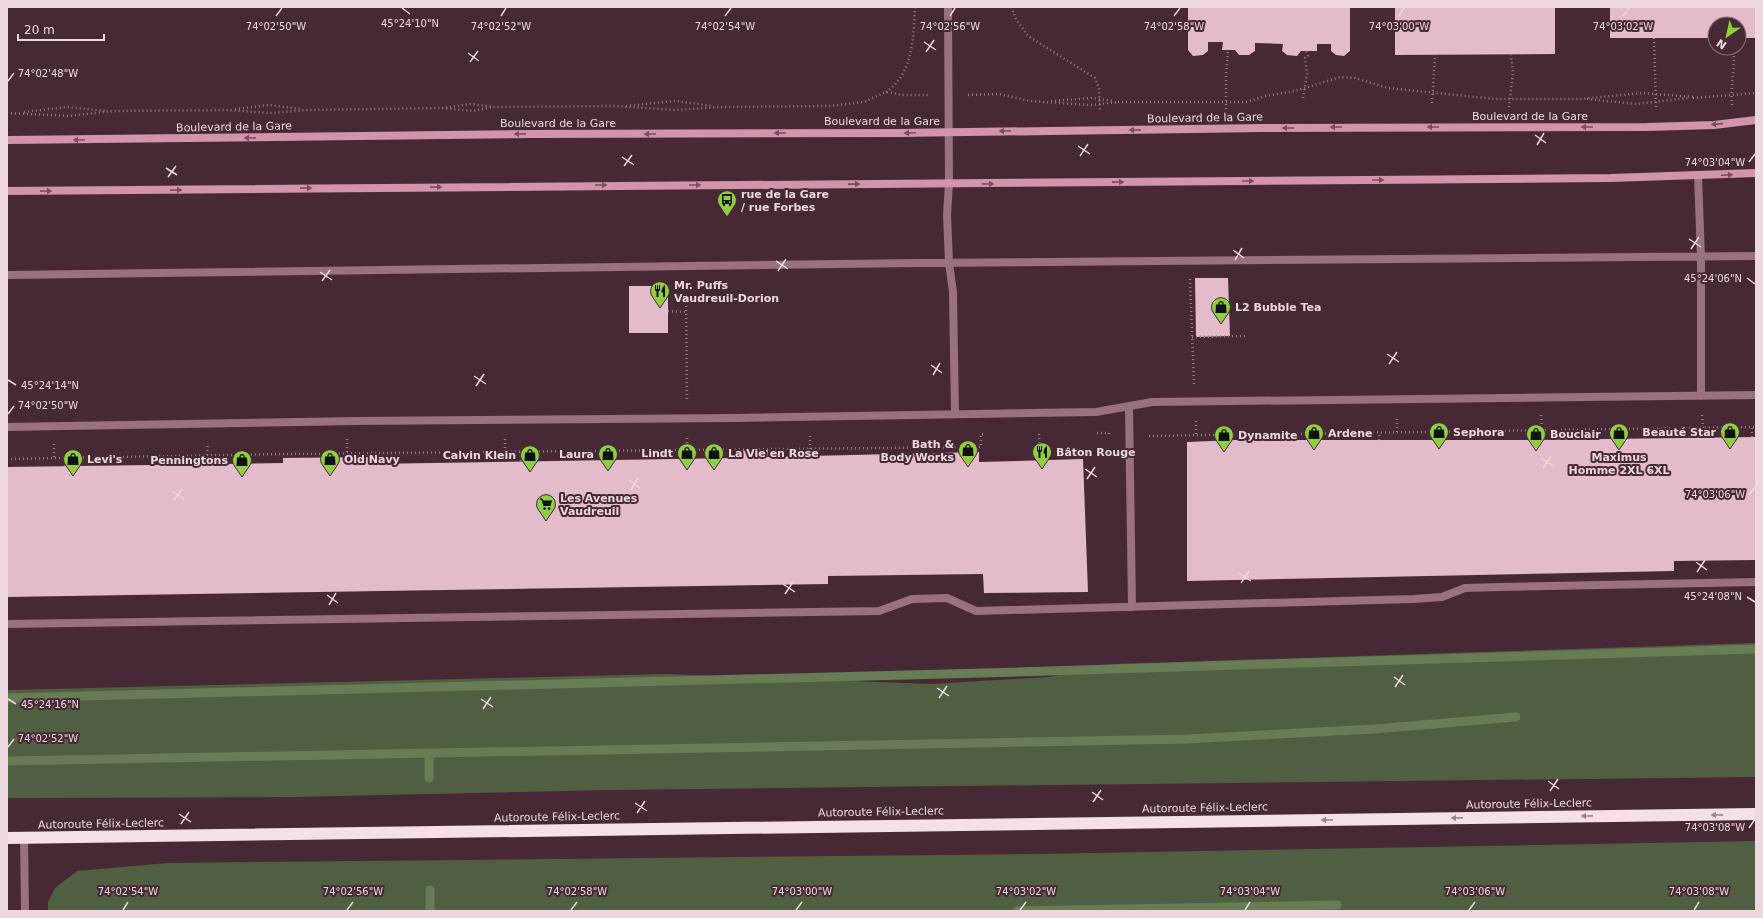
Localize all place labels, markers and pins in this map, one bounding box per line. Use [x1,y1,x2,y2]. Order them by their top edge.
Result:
place label: rue de la Gare / rue Forbes [741,188,829,214]
bus stop icon: rue de la Gare / rue Forbes [716,189,738,217]
place label: Mr. Puffs Vaudreuil-Dorion [674,279,779,305]
restaurant icon: Mr. Puffs Vaudreuil-Dorion [649,280,671,308]
shop icon: L2 Bubble Tea [1210,296,1232,324]
place label: L2 Bubble Tea [1235,301,1321,314]
shop icon: Sephora [1428,421,1450,449]
shop icon: Beauté Star [1719,421,1741,449]
shop icon: Ardene [1303,422,1325,450]
shop icon: Maximus Homme 2XL 6XL [1608,422,1630,450]
shop icon: Bouclair [1525,423,1547,451]
shop icon: Dynamite [1213,424,1235,452]
place label: Sephora [1453,426,1505,439]
place label: Beauté Star [1642,426,1717,439]
place label: Ardene [1328,427,1373,440]
place label: Bouclair [1550,428,1601,441]
place label: Dynamite [1238,429,1298,442]
place label: Bath & Body Works [881,438,954,464]
shop icon: Bath & Body Works [957,439,979,467]
restaurant icon: Bâton Rouge [1031,441,1053,469]
shop icon: Lindt [676,442,698,470]
shop icon: La Vie en Rose [703,442,725,470]
shop icon: Laura [597,443,619,471]
shop icon: Calvin Klein [519,444,541,472]
place label: Bâton Rouge [1056,446,1135,459]
place label: Lindt [641,447,673,460]
place label: La Vie en Rose [728,447,819,460]
shop icon: Levi's [62,448,84,476]
shop icon: Old Navy [319,448,341,476]
place label: Laura [559,448,594,461]
shop icon: Penningtons [231,449,253,477]
place label: Calvin Klein [443,449,516,462]
place label: Maximus Homme 2XL 6XL [1568,451,1670,477]
place label: Levi's [87,453,123,466]
place label: Old Navy [344,453,400,466]
place label: Penningtons [150,454,228,467]
place label: Les Avenues Vaudreuil [560,492,638,518]
supermarket icon: Les Avenues Vaudreuil [535,493,557,521]

